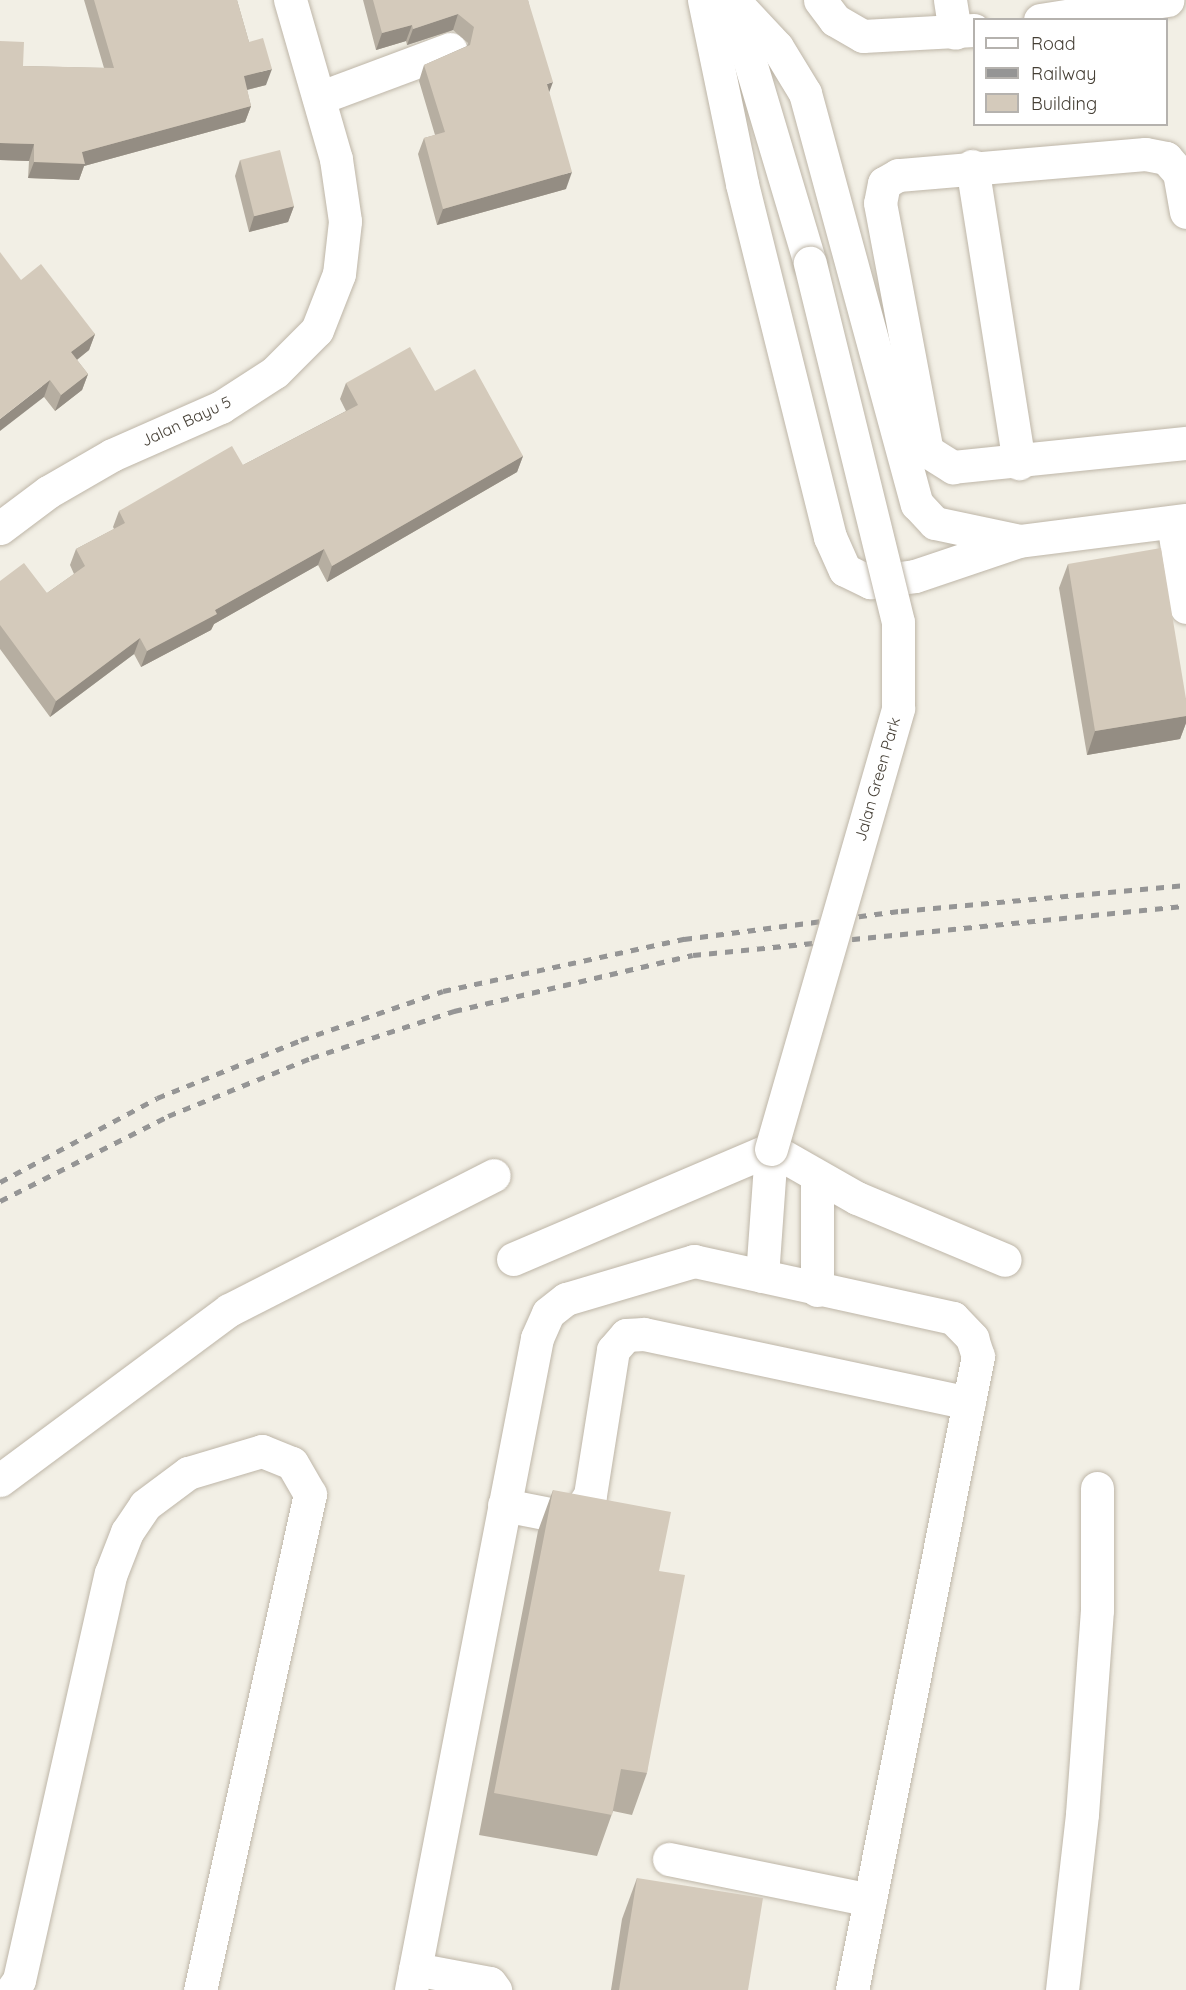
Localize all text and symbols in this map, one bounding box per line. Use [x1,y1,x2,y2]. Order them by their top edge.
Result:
legend [973,18,1168,126]
text: Road [1031,32,1076,55]
text: Railway [1031,62,1097,85]
text: Building [1031,92,1097,115]
street label: Jalan Bayu 5 [138,392,234,450]
street label: Jalan Green Park [850,715,904,843]

